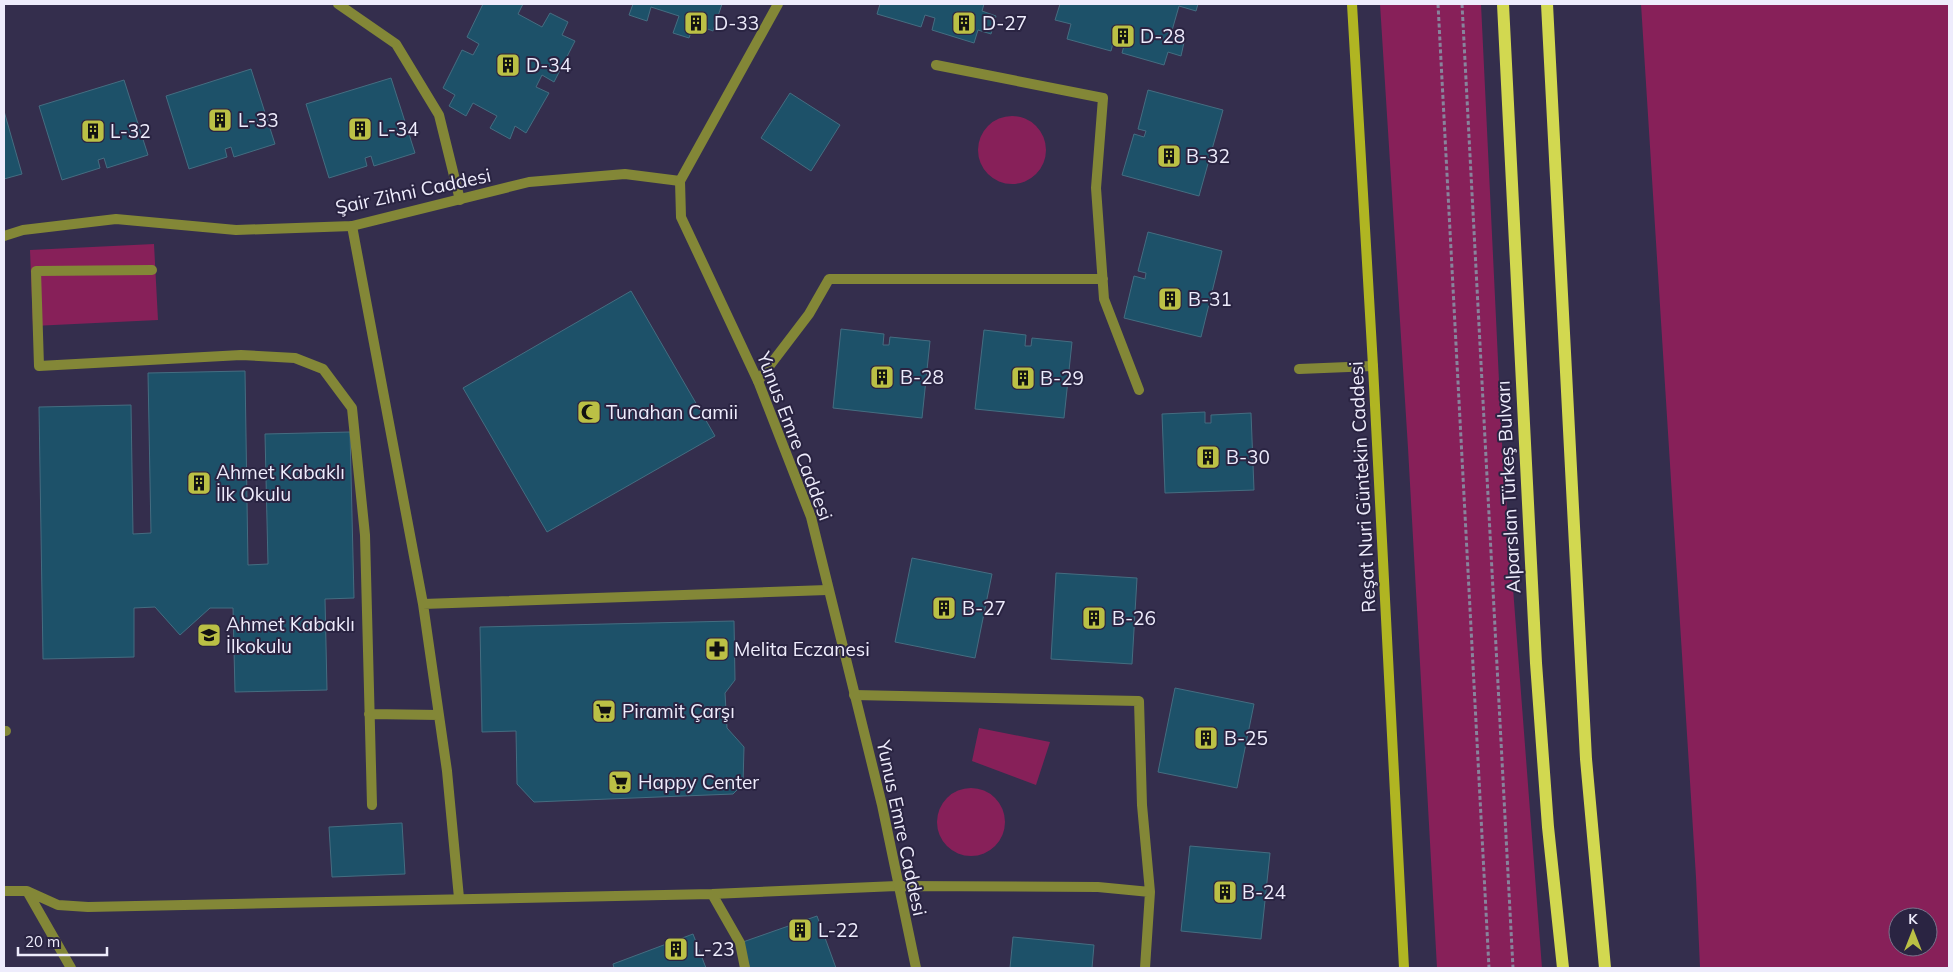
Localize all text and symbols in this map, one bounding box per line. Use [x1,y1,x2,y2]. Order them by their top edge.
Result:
building icon: D-33 [683,10,709,36]
building icon: D-27 [951,10,977,36]
place label: D-33 [714,11,759,35]
place label: D-27 [982,11,1027,35]
building icon: D-28 [1110,23,1136,49]
place label: D-28 [1140,24,1185,48]
building icon: D-34 [495,52,521,78]
place label: D-34 [526,53,571,77]
building icon: L-33 [207,107,233,133]
place label: L-33 [238,108,279,132]
building icon: L-34 [347,116,373,142]
place label: L-34 [378,117,419,141]
building icon: L-32 [80,118,106,144]
place label: L-32 [110,119,151,143]
building icon: B-32 [1156,143,1182,169]
place label: B-32 [1186,144,1230,168]
street label: Şair Zihni Caddesi [333,163,493,219]
building icon: B-31 [1157,286,1183,312]
place label: B-31 [1188,287,1232,311]
street label: Yunus Emre Caddesi [751,347,838,524]
street label: Reşat Nuri Güntekin Caddesi [1343,361,1381,613]
building icon: B-28 [869,364,895,390]
place label: B-28 [900,365,944,389]
building icon: B-29 [1010,365,1036,391]
place label: B-29 [1040,366,1084,390]
street label: Alparslan Türkeş Bulvarı [1490,380,1526,594]
mosque icon: Tunahan Camii [576,399,602,425]
place label: Tunahan Camii [606,400,738,424]
building icon: B-30 [1195,444,1221,470]
place label: B-30 [1226,445,1270,469]
place label: Ahmet Kabaklı İlk Okulu [216,460,345,506]
building icon: Ahmet Kabaklı İlk Okulu [186,470,212,496]
building icon: B-27 [931,595,957,621]
place label: B-27 [962,596,1006,620]
building icon: B-26 [1081,605,1107,631]
place label: B-26 [1112,606,1156,630]
place label: Ahmet Kabaklı İlkokulu [226,612,355,658]
school or university icon: Ahmet Kabaklı İlkokulu [196,622,222,648]
pharmacy icon: Melita Eczanesi [704,636,730,662]
place label: Melita Eczanesi [734,637,870,661]
supermarket icon: Piramit Çarşı [591,698,617,724]
place label: Piramit Çarşı [622,699,735,723]
building icon: B-25 [1193,725,1219,751]
place label: B-25 [1224,726,1268,750]
street label: Yunus Emre Caddesi [871,737,932,918]
supermarket icon: Happy Center [607,769,633,795]
place label: Happy Center [638,770,759,794]
building icon: B-24 [1212,879,1238,905]
place label: B-24 [1242,880,1286,904]
north arrow [1888,907,1938,957]
text: K [1908,910,1918,928]
building icon: L-22 [787,917,813,943]
place label: L-22 [818,918,859,942]
scale bar [18,924,106,956]
text: 20 m [25,932,60,951]
building icon: L-23 [663,936,689,962]
place label: L-23 [694,937,735,961]

